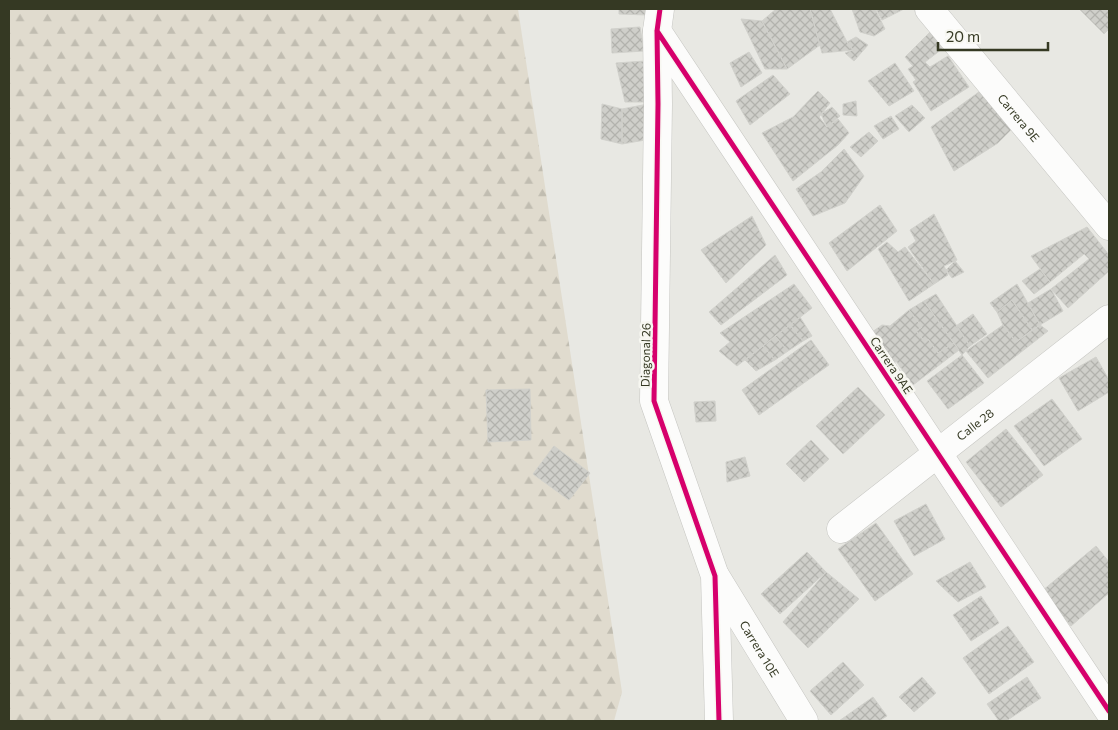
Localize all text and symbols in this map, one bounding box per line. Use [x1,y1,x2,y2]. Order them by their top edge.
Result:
scale bar [938,20,1048,52]
text: 20 m [946,27,980,45]
street label: Carrera 9E [995,91,1043,144]
street label: Diagonal 26 [637,323,653,387]
street label: Carrera 9AE [868,334,916,396]
street label: Calle 28 [953,405,996,443]
street label: Carrera 10E [737,618,782,679]

